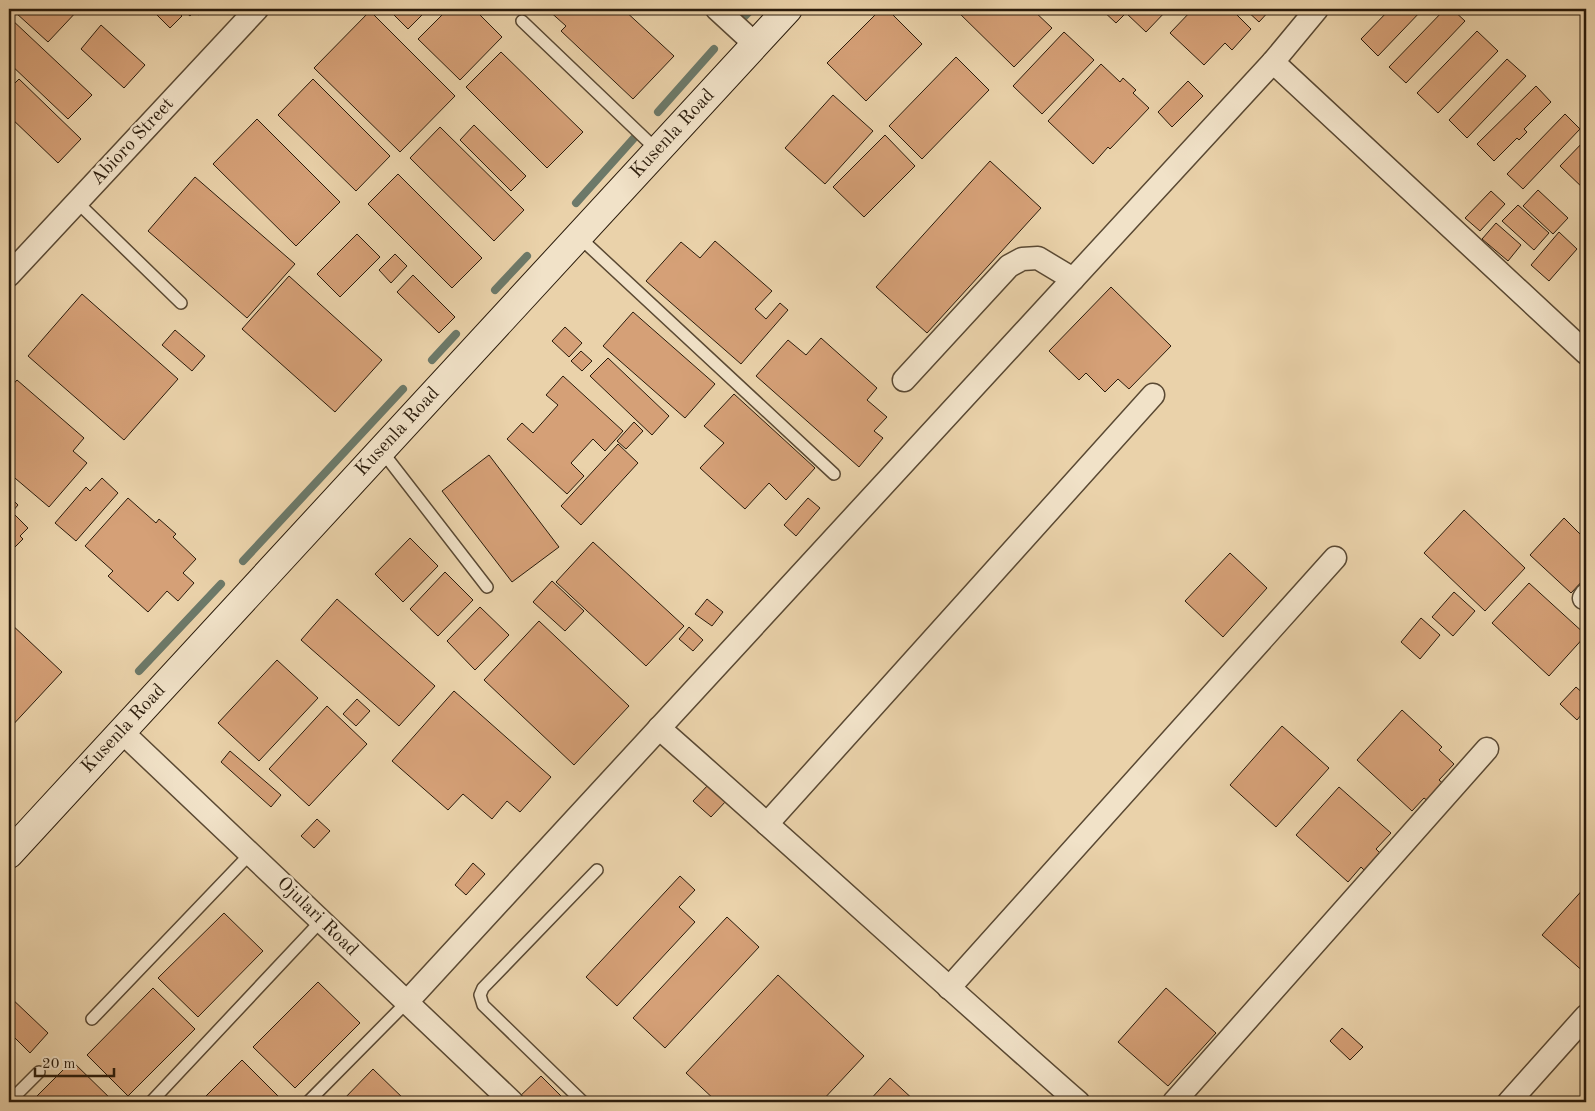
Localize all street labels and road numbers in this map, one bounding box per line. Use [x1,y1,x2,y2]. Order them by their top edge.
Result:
street label: Kusenla Road [627,86,719,182]
street label: Abioro Street [88,95,178,189]
street label: Kusenla Road [352,384,444,480]
street label: Kusenla Road [78,681,170,777]
street label: Ojulari Road [273,874,361,960]

